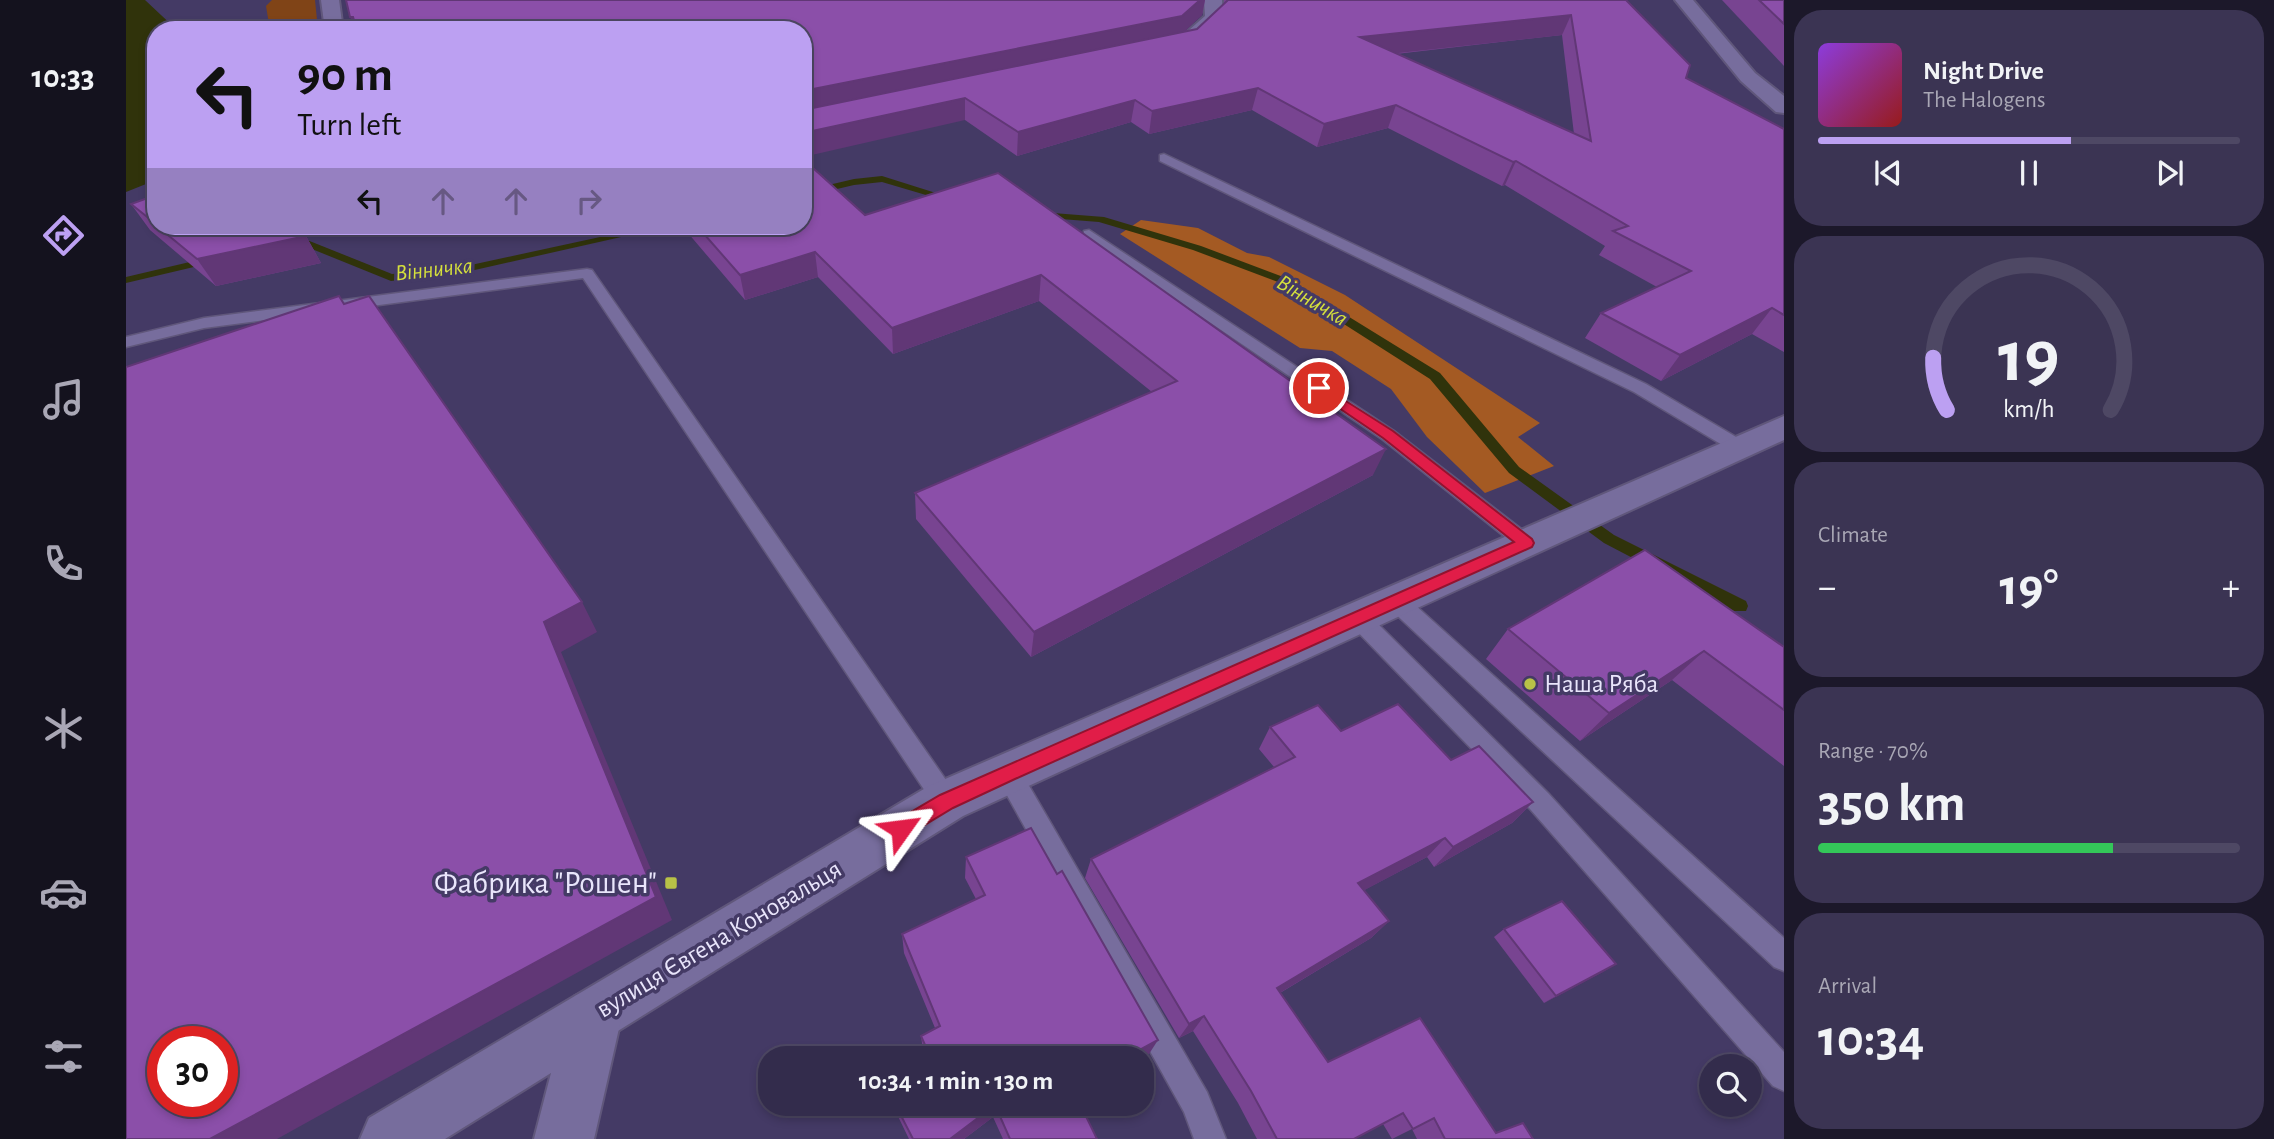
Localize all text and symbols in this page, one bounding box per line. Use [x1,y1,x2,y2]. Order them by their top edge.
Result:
icon: left [182,49,273,140]
text: 90 m [297,51,393,100]
text: Night Drive [1923,58,2044,84]
text: 10:33 [31,61,95,93]
text: The Halogens [1923,89,2045,112]
text: Turn left [297,109,401,141]
icon: previous [1869,154,1907,192]
icon: pause [2010,154,2048,192]
icon: next [2151,154,2189,192]
icon: left [351,182,389,220]
icon: ahead [424,182,462,220]
icon: ahead [497,182,535,220]
icon: right [570,182,608,220]
icon: directions [39,211,88,260]
water label: Вінничка [394,254,474,286]
water label: Вінничка [1273,271,1351,331]
text: 19 [1998,322,2060,395]
pin [1289,358,1349,418]
icon: arrive [1300,369,1338,407]
icon: music [39,375,88,424]
text: km/h [2003,396,2055,421]
text: Climate [1818,524,1888,547]
icon: phone [39,539,88,588]
text: 19° [1999,562,2059,614]
text: − [1818,569,1836,607]
text: + [2222,569,2240,607]
place label: Наша Ряба [1544,671,1659,697]
marker: Наша Ряба [1522,676,1538,692]
icon: climate [39,704,88,753]
text: Range · 70% [1818,740,1928,763]
text: 350 km [1818,778,1966,830]
position arrow [864,792,938,866]
street label: вулиця Євгена Коновальця [592,856,846,1022]
place label: Фабрика "Рошен" [434,867,657,899]
icon: car [39,868,88,917]
marker: Фабрика "Рошен" [663,875,679,891]
text: Arrival [1818,975,1877,998]
text: 10:34 [1818,1013,1924,1065]
speed limit sign: 30 [147,1026,238,1117]
icon: filters [39,1032,88,1081]
map controls [1699,1054,1762,1117]
button: search [1699,1054,1762,1117]
text: 10:34 · 1 min · 130 m [859,1068,1053,1094]

